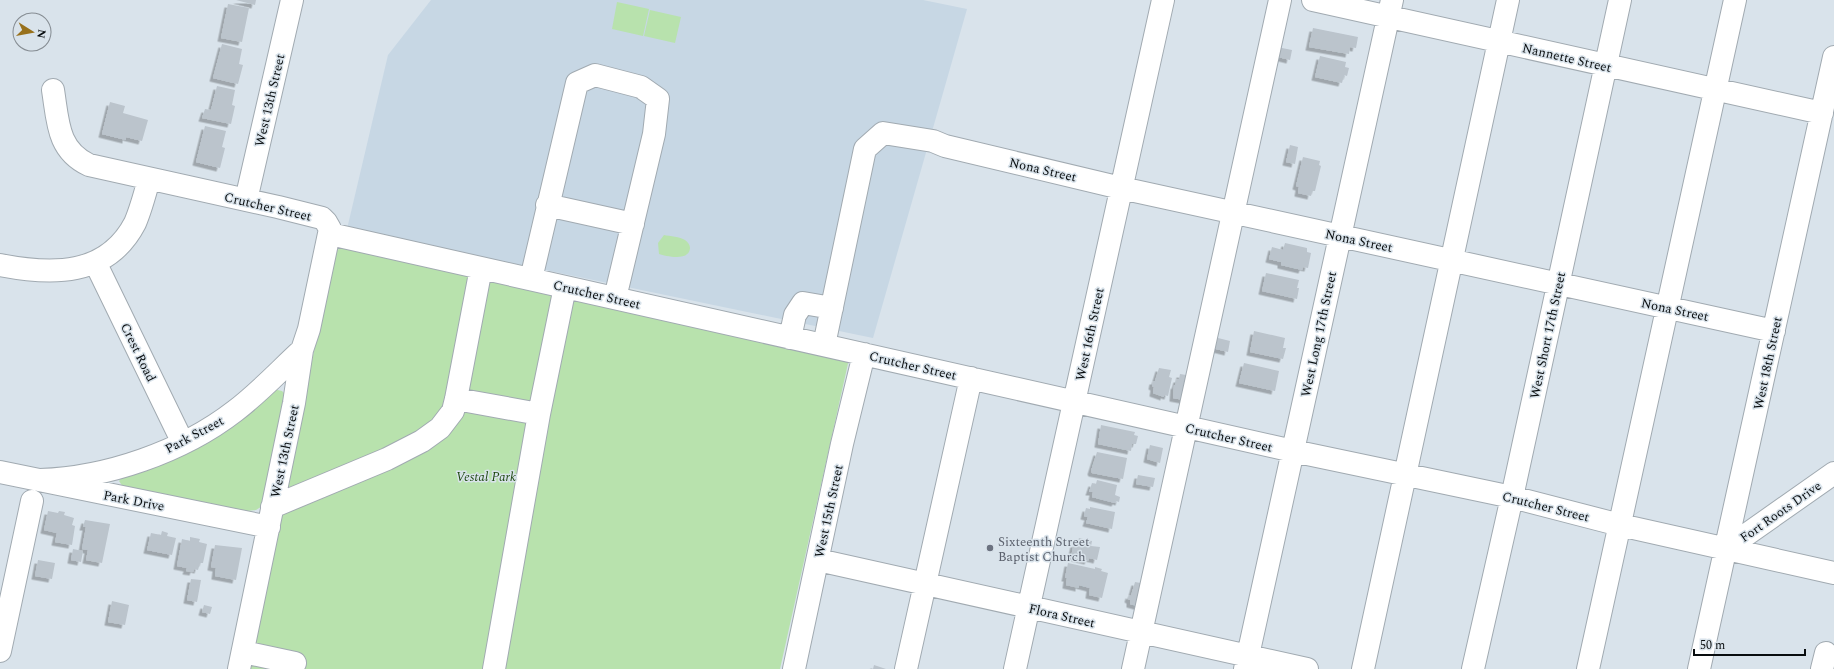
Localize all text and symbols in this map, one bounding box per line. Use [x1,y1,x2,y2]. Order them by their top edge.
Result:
north arrow [12,12,52,52]
text: N [32,28,51,40]
street label: Nannette Street [1520,38,1614,78]
street label: West 13th Street [250,51,290,149]
street label: Nona Street [1007,153,1079,188]
street label: Crutcher Street [222,187,314,227]
street label: Nona Street [1323,224,1395,258]
street label: West Long 17th Street [1296,269,1342,399]
street label: West Short 17th Street [1525,270,1571,400]
street label: Crutcher Street [551,275,643,315]
street label: West 16th Street [1070,285,1110,383]
street label: Nona Street [1639,293,1711,327]
street label: West 18th Street [1748,314,1788,412]
street label: Crest Road [115,320,161,385]
street label: Crutcher Street [867,346,959,386]
street label: West 13th Street [265,402,305,500]
street label: Park Street [161,411,228,459]
street label: Crutcher Street [1183,418,1275,458]
street label: West 15th Street [809,462,849,560]
park label: Vestal Park [456,467,516,487]
street label: Fort Roots Drive [1736,476,1825,547]
street label: Park Drive [102,485,166,517]
street label: Crutcher Street [1500,486,1592,528]
place label: Sixteenth Street Baptist Church [998,532,1090,567]
marker: Sixteenth Street Baptist Church [985,543,995,553]
street label: Flora Street [1027,599,1097,633]
scale bar [1694,631,1805,657]
text: 50 m [1700,636,1725,655]

